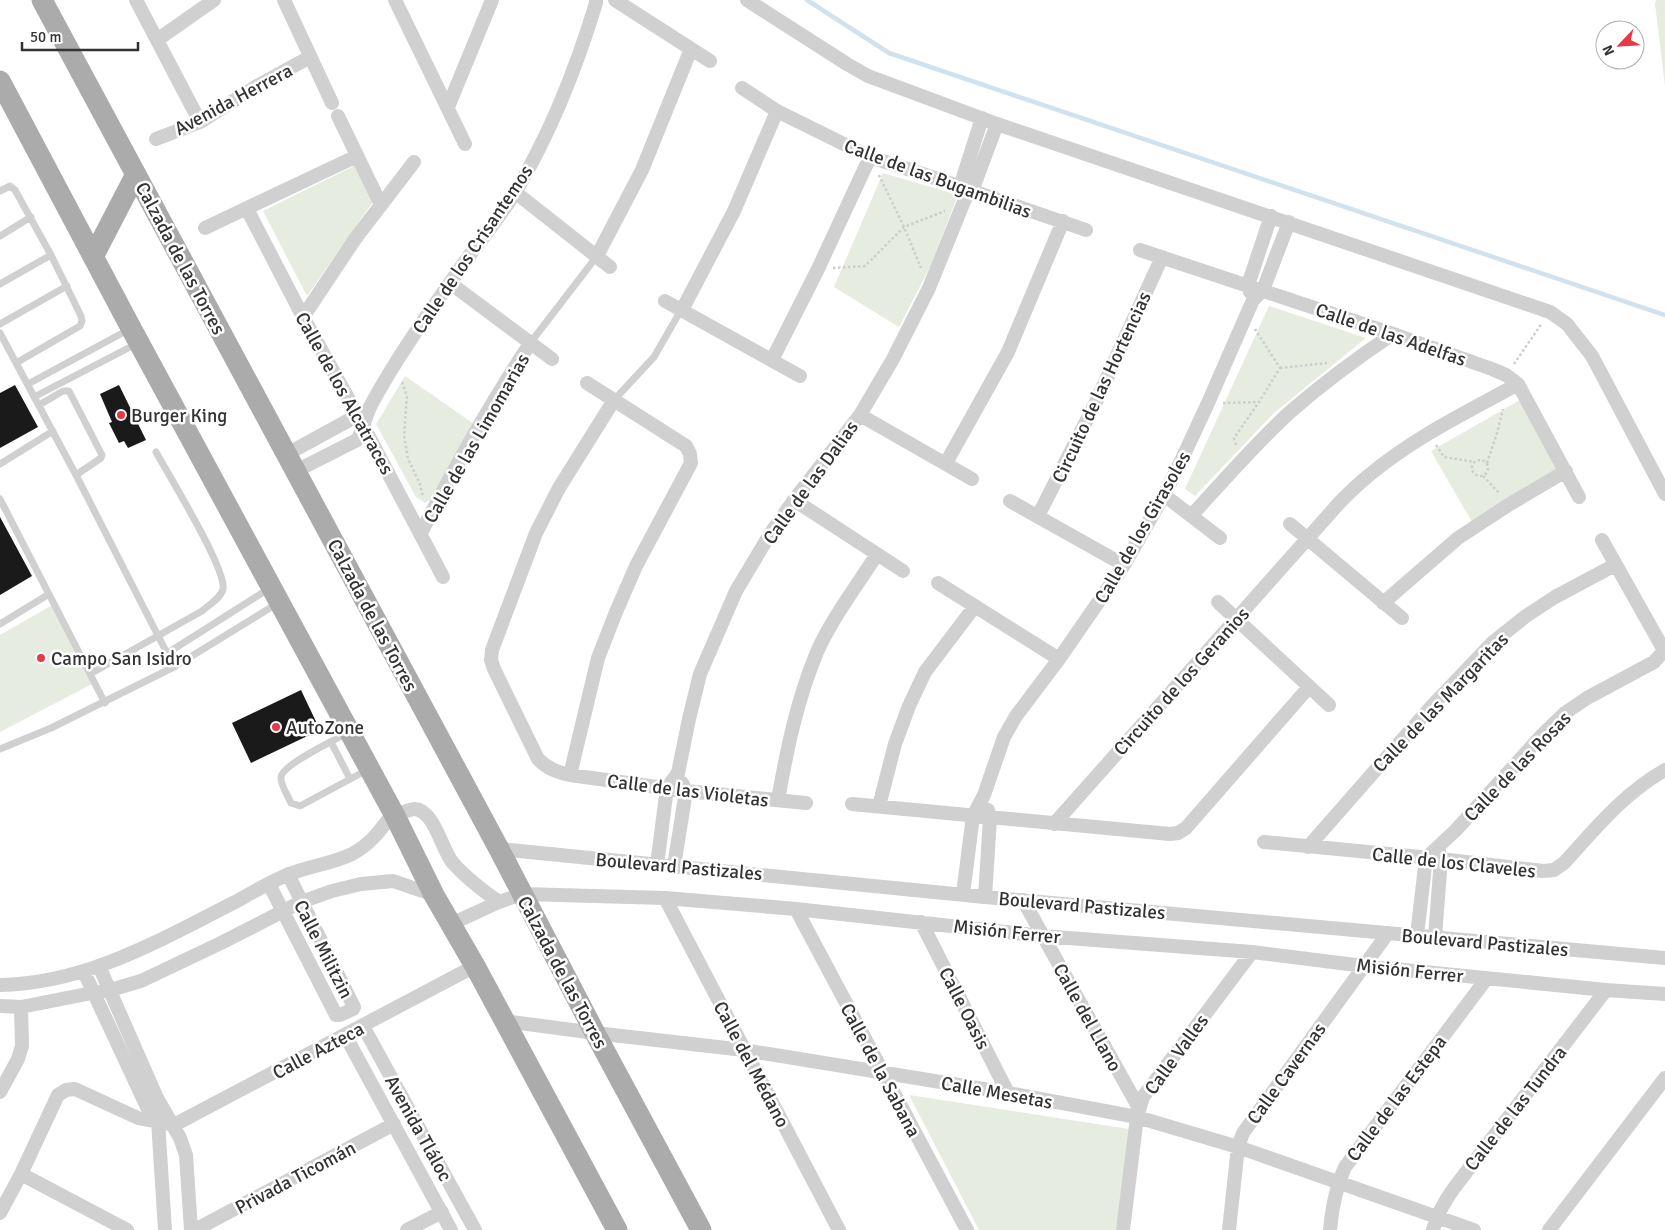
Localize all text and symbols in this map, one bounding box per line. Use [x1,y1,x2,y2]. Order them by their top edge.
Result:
scale bar [22,20,139,52]
north arrow [1595,20,1645,70]
text: 50 m [30,28,61,46]
text: N [1599,42,1618,58]
street label: Avenida Herrera [170,59,297,141]
street label: Calle de las Bugambilias [841,134,1034,224]
street label: Calle de los Crisantemos [407,161,538,339]
street label: Calzada de las Torres [130,178,230,339]
street label: Circuito de las Hortencias [1047,288,1157,487]
street label: Calle de las Adelfas [1312,298,1469,372]
street label: Calle de los Alcatraces [290,308,399,479]
street label: Calle de las Limomarias [419,349,535,528]
place label: Burger King [131,404,227,428]
marker: Burger King [115,409,127,421]
street label: Calle de las Dalias [758,416,864,549]
street label: Calle de los Girasoles [1089,447,1196,608]
street label: Calzada de las Torres [322,535,422,696]
street label: Circuito de los Geranios [1109,602,1255,761]
street label: Calle de las Margaritas [1368,628,1514,778]
place label: Campo San Isidro [51,647,192,671]
marker: Campo San Isidro [35,652,47,664]
street label: Calle de las Rosas [1459,706,1576,827]
place label: AutoZone [286,716,364,740]
marker: AutoZone [270,721,282,733]
street label: Calle de las Violetas [606,769,770,813]
street label: Calle de los Claveles [1371,842,1537,884]
street label: Boulevard Pastizales [595,848,763,886]
street label: Boulevard Pastizales [998,887,1166,925]
street label: Calzada de las Torres [512,892,612,1053]
street label: Calle Militzin [288,896,358,1003]
street label: Misión Ferrer [952,914,1062,950]
street label: Boulevard Pastizales [1401,924,1569,962]
street label: Misión Ferrer [1355,953,1465,989]
street label: Calle del Llano [1048,959,1127,1076]
street label: Calle Oasis [933,963,995,1054]
street label: Calle del Médano [708,997,795,1132]
street label: Calle de la Sabana [835,999,926,1142]
street label: Calle Valles [1140,1010,1214,1100]
street label: Calle Azteca [269,1017,368,1085]
street label: Calle Cavernas [1242,1018,1332,1129]
street label: Calle de las Estepa [1342,1031,1452,1166]
street label: Calle de las Tundra [1460,1041,1572,1176]
street label: Avenida Tláloc [379,1071,457,1186]
street label: Calle Mesetas [939,1071,1054,1115]
street label: Privada Ticomán [231,1136,360,1220]

